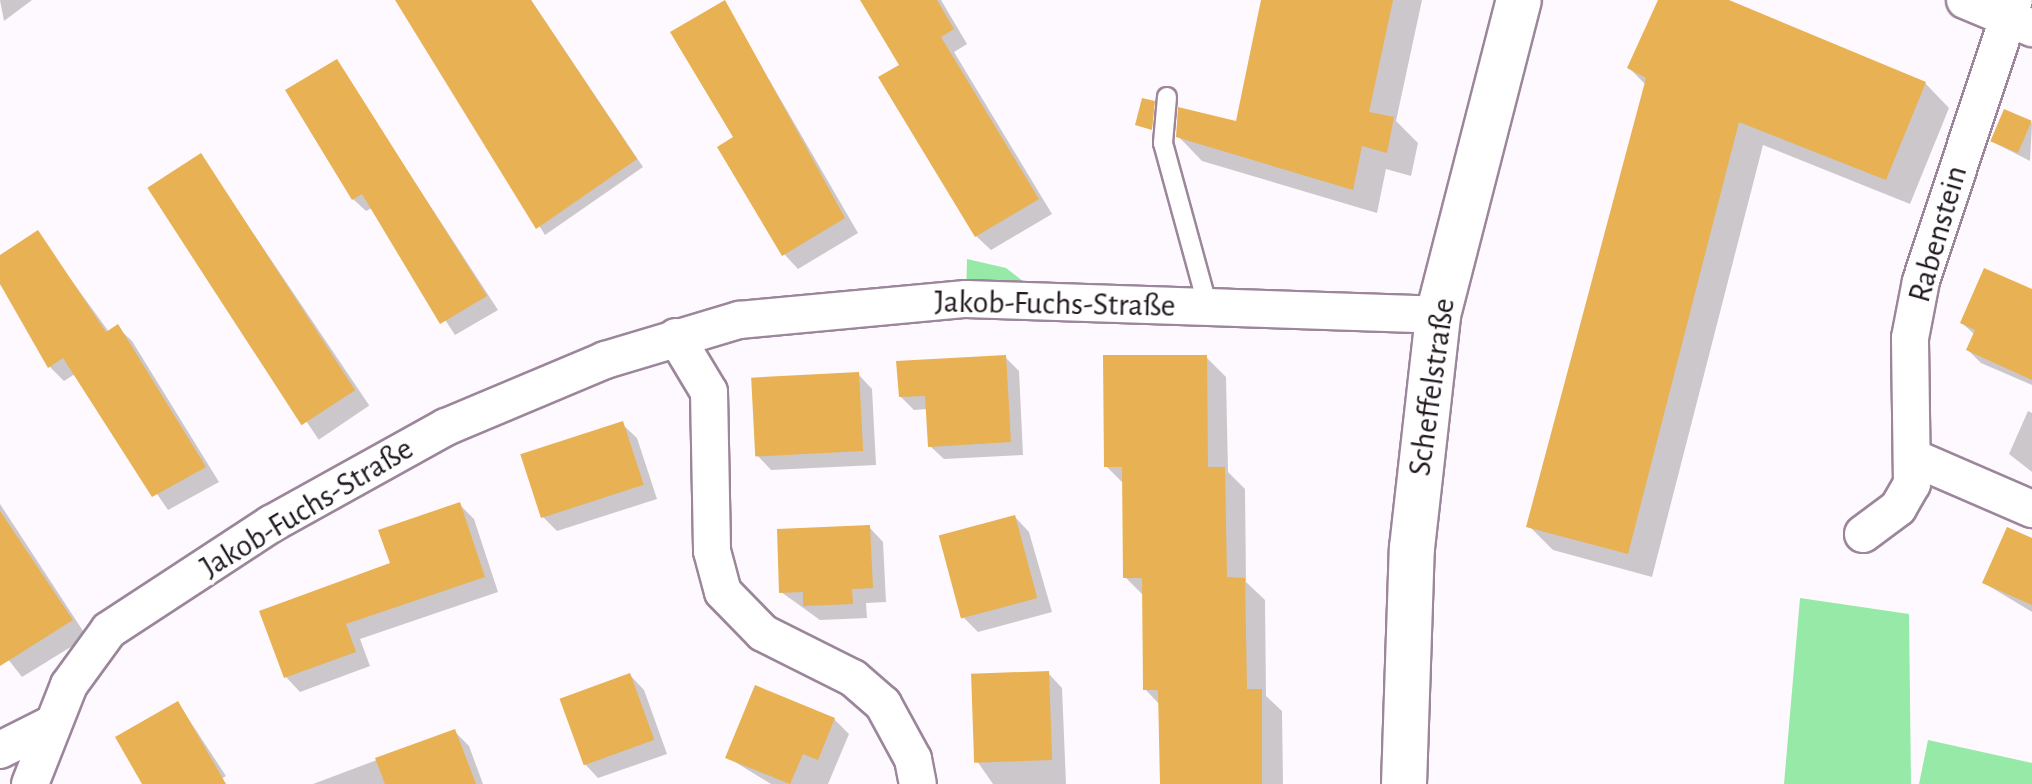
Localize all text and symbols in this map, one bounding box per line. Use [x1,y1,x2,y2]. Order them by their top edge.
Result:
street label: Rabenstein [1900,161,1976,307]
street label: Jakob-Fuchs-Straße [934,283,1176,325]
street label: Scheffelstraße [1401,296,1463,478]
street label: Jakob-Fuchs-Straße [194,429,420,587]

